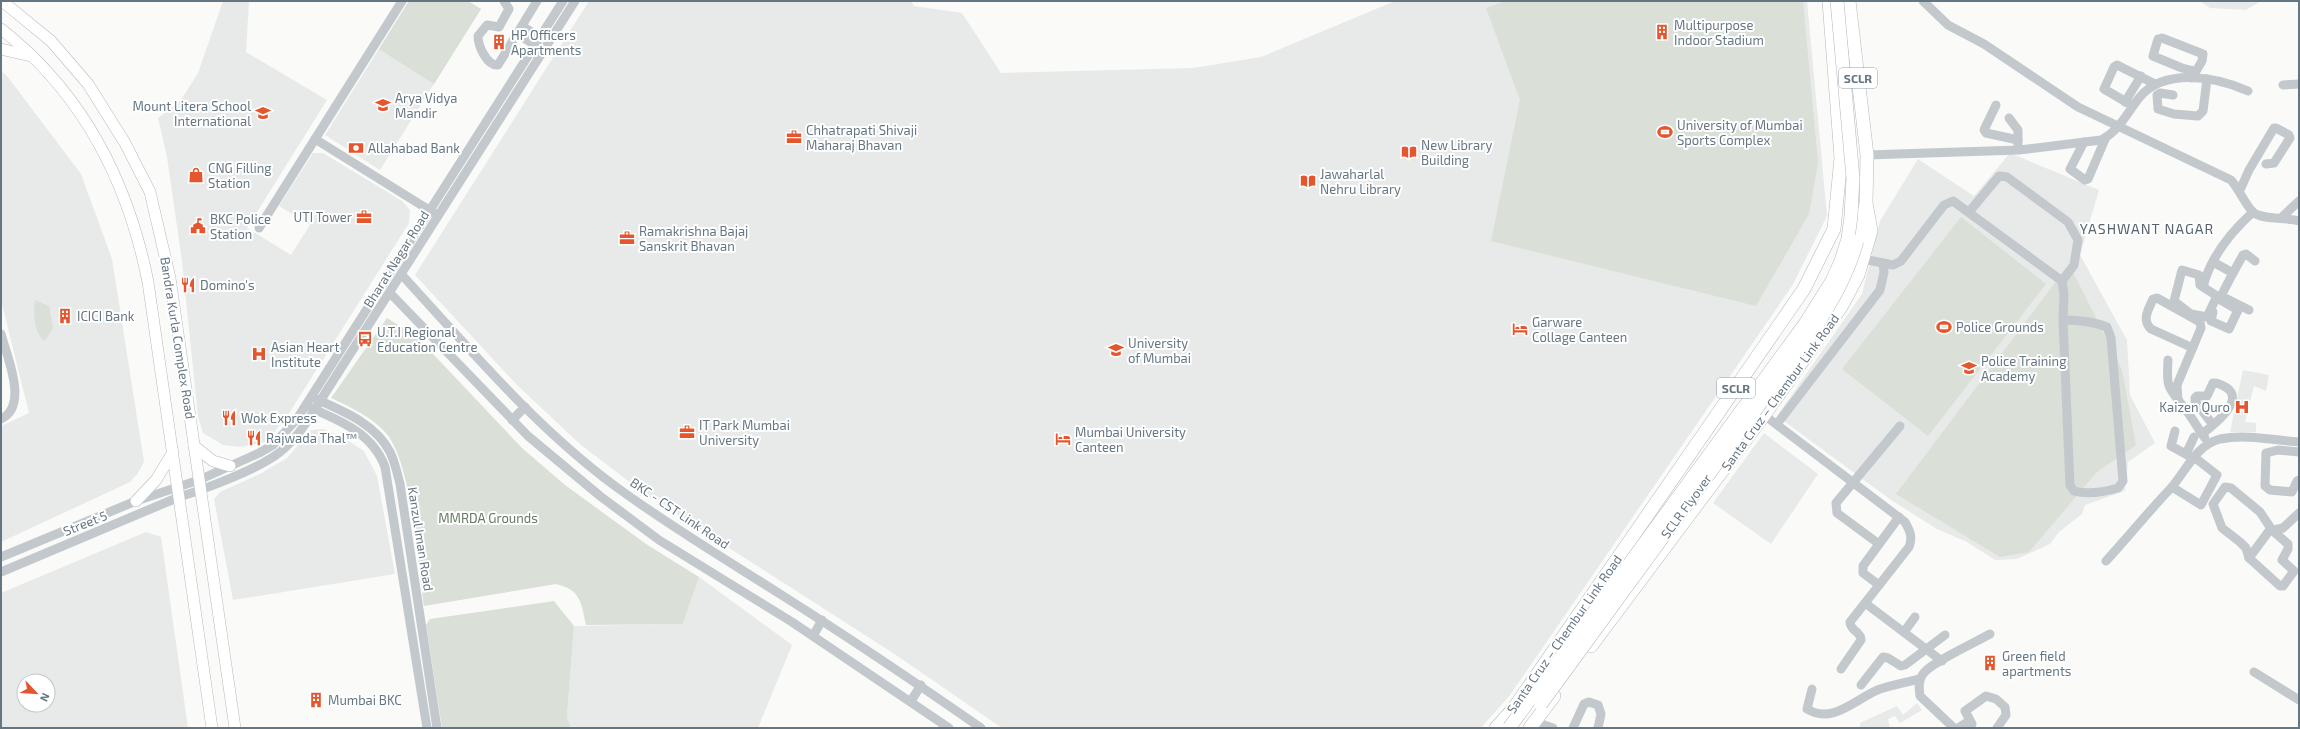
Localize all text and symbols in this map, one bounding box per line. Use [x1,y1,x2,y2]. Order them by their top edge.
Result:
place label: Multipurpose Indoor Stadium [1674,17,1764,48]
building icon: Multipurpose Indoor Stadium [1653,23,1671,41]
place label: HP Officers Apartments [511,27,581,58]
building icon: HP Officers Apartments [490,33,508,51]
road number: SCLR [1839,68,1877,88]
place label: Arya Vidya Mandir [395,90,457,121]
school or university icon: Arya Vidya Mandir [374,96,392,114]
place label: Mount Litera School International [132,98,251,129]
school or university icon: Mount Litera School International [254,104,272,122]
place label: University of Mumbai Sports Complex [1677,117,1803,148]
place label: Chhatrapati Shivaji Maharaj Bhavan [806,122,917,153]
sports icon: University of Mumbai Sports Complex [1656,123,1674,141]
office icon: Chhatrapati Shivaji Maharaj Bhavan [785,128,803,146]
place label: New Library Building [1421,137,1492,168]
bank icon: Allahabad Bank [347,139,365,157]
place label: Allahabad Bank [368,140,460,156]
library icon: New Library Building [1400,143,1418,161]
place label: CNG Filling Station [208,160,272,191]
shop icon: CNG Filling Station [187,166,205,184]
place label: Jawaharlal Nehru Library [1320,166,1401,197]
library icon: Jawaharlal Nehru Library [1299,172,1317,190]
office icon: UTI Tower [355,208,373,226]
street label: Bharat Nagar Road [360,208,432,310]
place label: UTI Tower [293,209,352,225]
place label: BKC Police Station [210,211,271,242]
public building icon: BKC Police Station [189,217,207,235]
district label: YASHWANT NAGAR [2080,220,2214,237]
place label: Ramakrishna Bajaj Sanskrit Bhavan [639,223,748,254]
office icon: Ramakrishna Bajaj Sanskrit Bhavan [618,229,636,247]
street label: Bandra Kurla Complex Road [157,256,199,420]
restaurant icon: Domino's [179,276,197,294]
place label: Domino's [200,277,255,293]
building icon: ICICI Bank [56,307,74,325]
place label: ICICI Bank [77,308,135,324]
street label: Santa Cruz – Chembur Link Road [1718,310,1842,474]
place label: Garware Collage Canteen [1532,314,1627,345]
sports icon: Police Grounds [1935,318,1953,336]
place label: Police Grounds [1956,319,2044,335]
hotel icon: Garware Collage Canteen [1511,320,1529,338]
place label: U.T.I Regional Education Centre [377,324,478,355]
bus stop icon: U.T.I Regional Education Centre [356,330,374,348]
place label: University of Mumbai [1128,335,1191,366]
place label: Asian Heart Institute [271,339,340,370]
school or university icon: University of Mumbai [1107,341,1125,359]
hospital icon: Asian Heart Institute [250,345,268,363]
place label: Police Training Academy [1981,353,2066,384]
school or university icon: Police Training Academy [1960,359,1978,377]
road number: SCLR [1717,378,1755,398]
hospital icon: Kaizen Quro [2233,398,2251,416]
place label: Kaizen Quro [2159,399,2230,415]
restaurant icon: Wok Express [220,409,238,427]
place label: Wok Express [241,410,317,426]
place label: IT Park Mumbai University [699,417,790,448]
office icon: IT Park Mumbai University [678,423,696,441]
place label: Mumbai University Canteen [1075,424,1186,455]
restaurant icon: Rajwada Thal™ [245,429,263,447]
place label: Rajwada Thal™ [266,430,358,446]
hotel icon: Mumbai University Canteen [1054,430,1072,448]
street label: SCLR Flyover [1657,471,1715,541]
street label: BKC - CST Link Road [627,474,733,552]
street label: Kanzul Iman Road [405,486,437,592]
street label: Street 5 [61,507,109,539]
park label: MMRDA Grounds [438,510,538,526]
street label: Santa Cruz – Chembur Link Road [1503,552,1625,716]
place label: Green field apartments [2002,648,2071,679]
building icon: Green field apartments [1981,654,1999,672]
north arrow [16,673,56,713]
text: N [38,691,53,704]
building icon: Mumbai BKC [307,691,325,709]
place label: Mumbai BKC [328,692,402,708]

